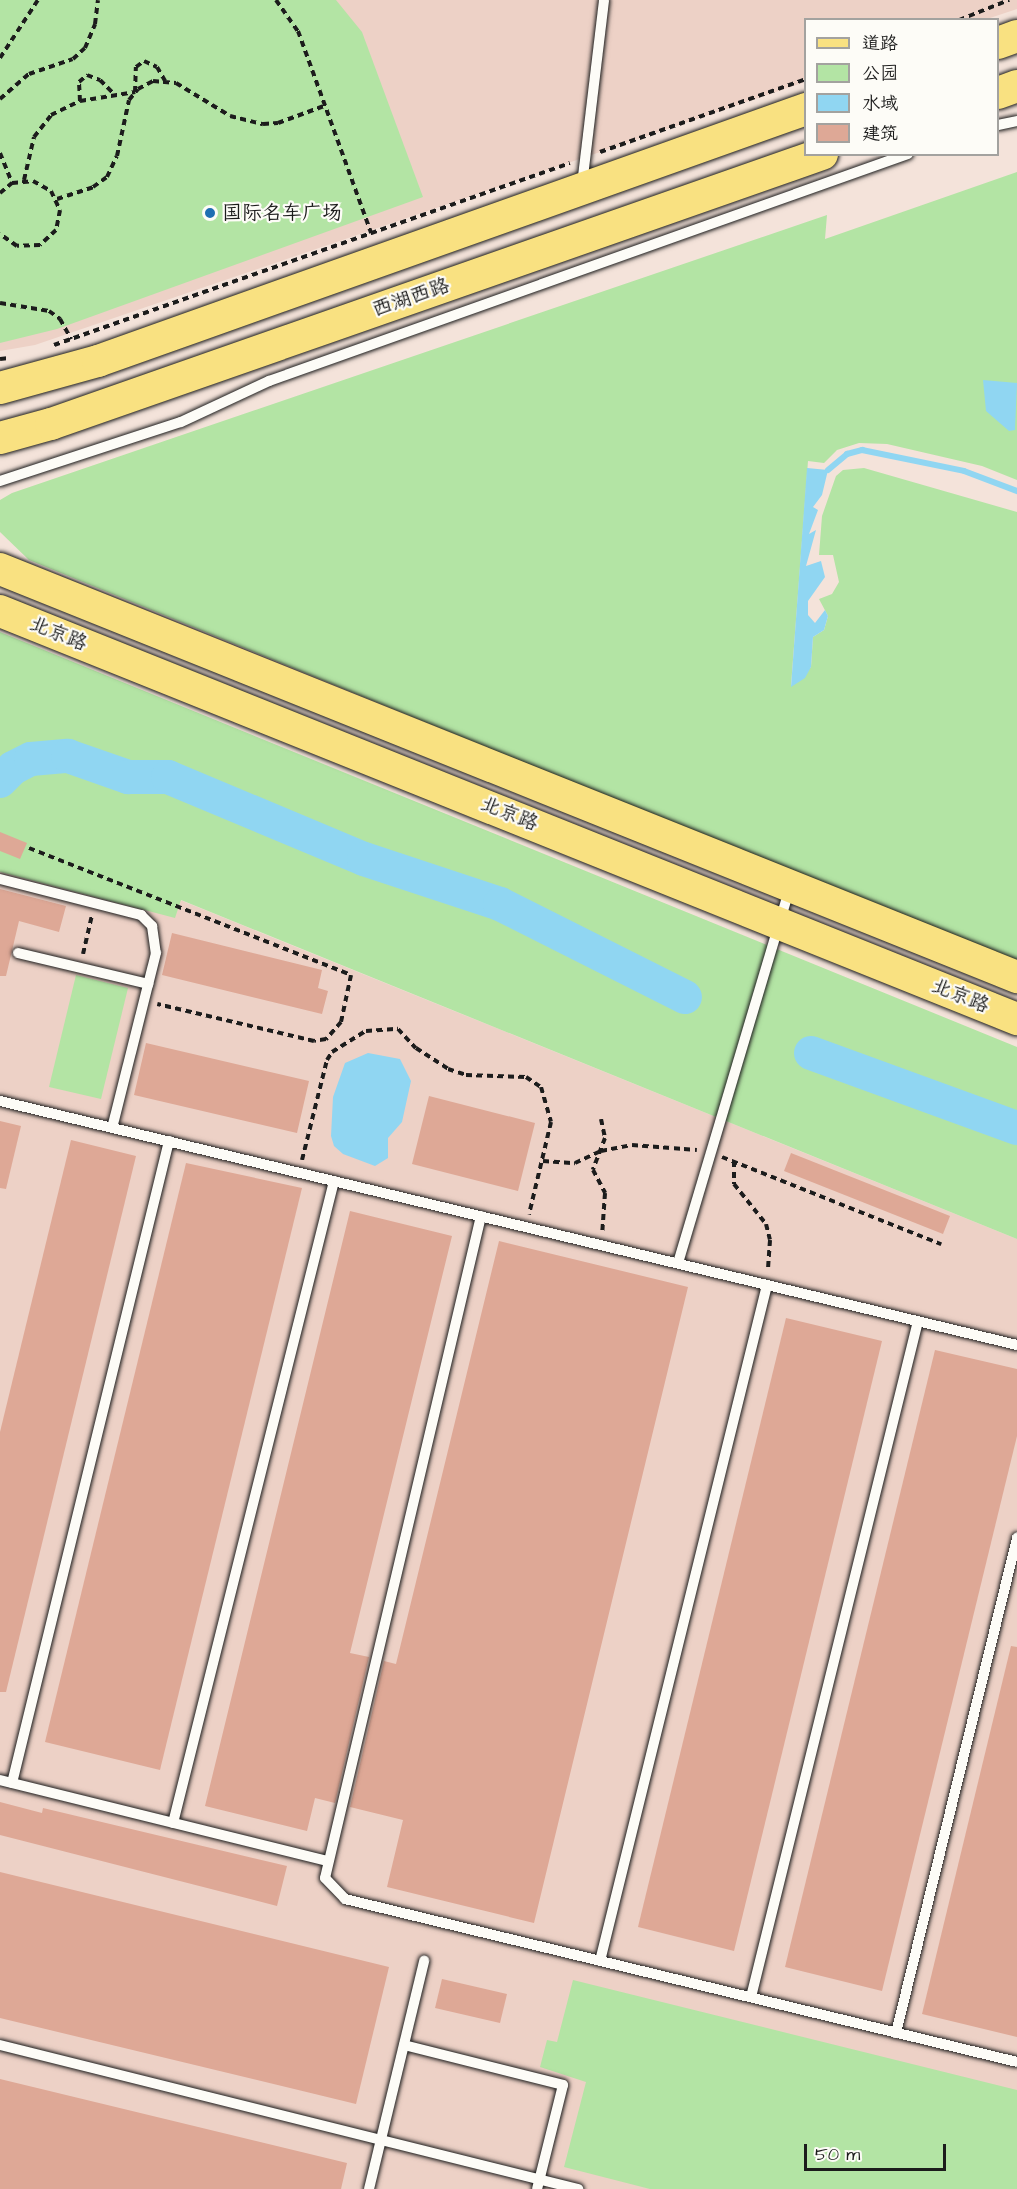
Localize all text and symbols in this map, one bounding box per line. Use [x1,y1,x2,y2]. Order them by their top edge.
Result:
legend [804,18,999,156]
text: 道路 [862,31,898,56]
text: 公园 [862,61,898,86]
text: 水域 [862,91,898,116]
text: 建筑 [862,121,898,146]
place label: 国际名车广场 [222,201,342,225]
marker: 国际名车广场 [203,206,217,220]
street label: 西湖西路 [369,274,453,322]
street label: 北京路 [26,612,90,656]
street label: 北京路 [477,792,541,836]
street label: 北京路 [928,974,992,1018]
scale bar [807,2132,950,2170]
text: 50 m [815,2142,860,2167]

